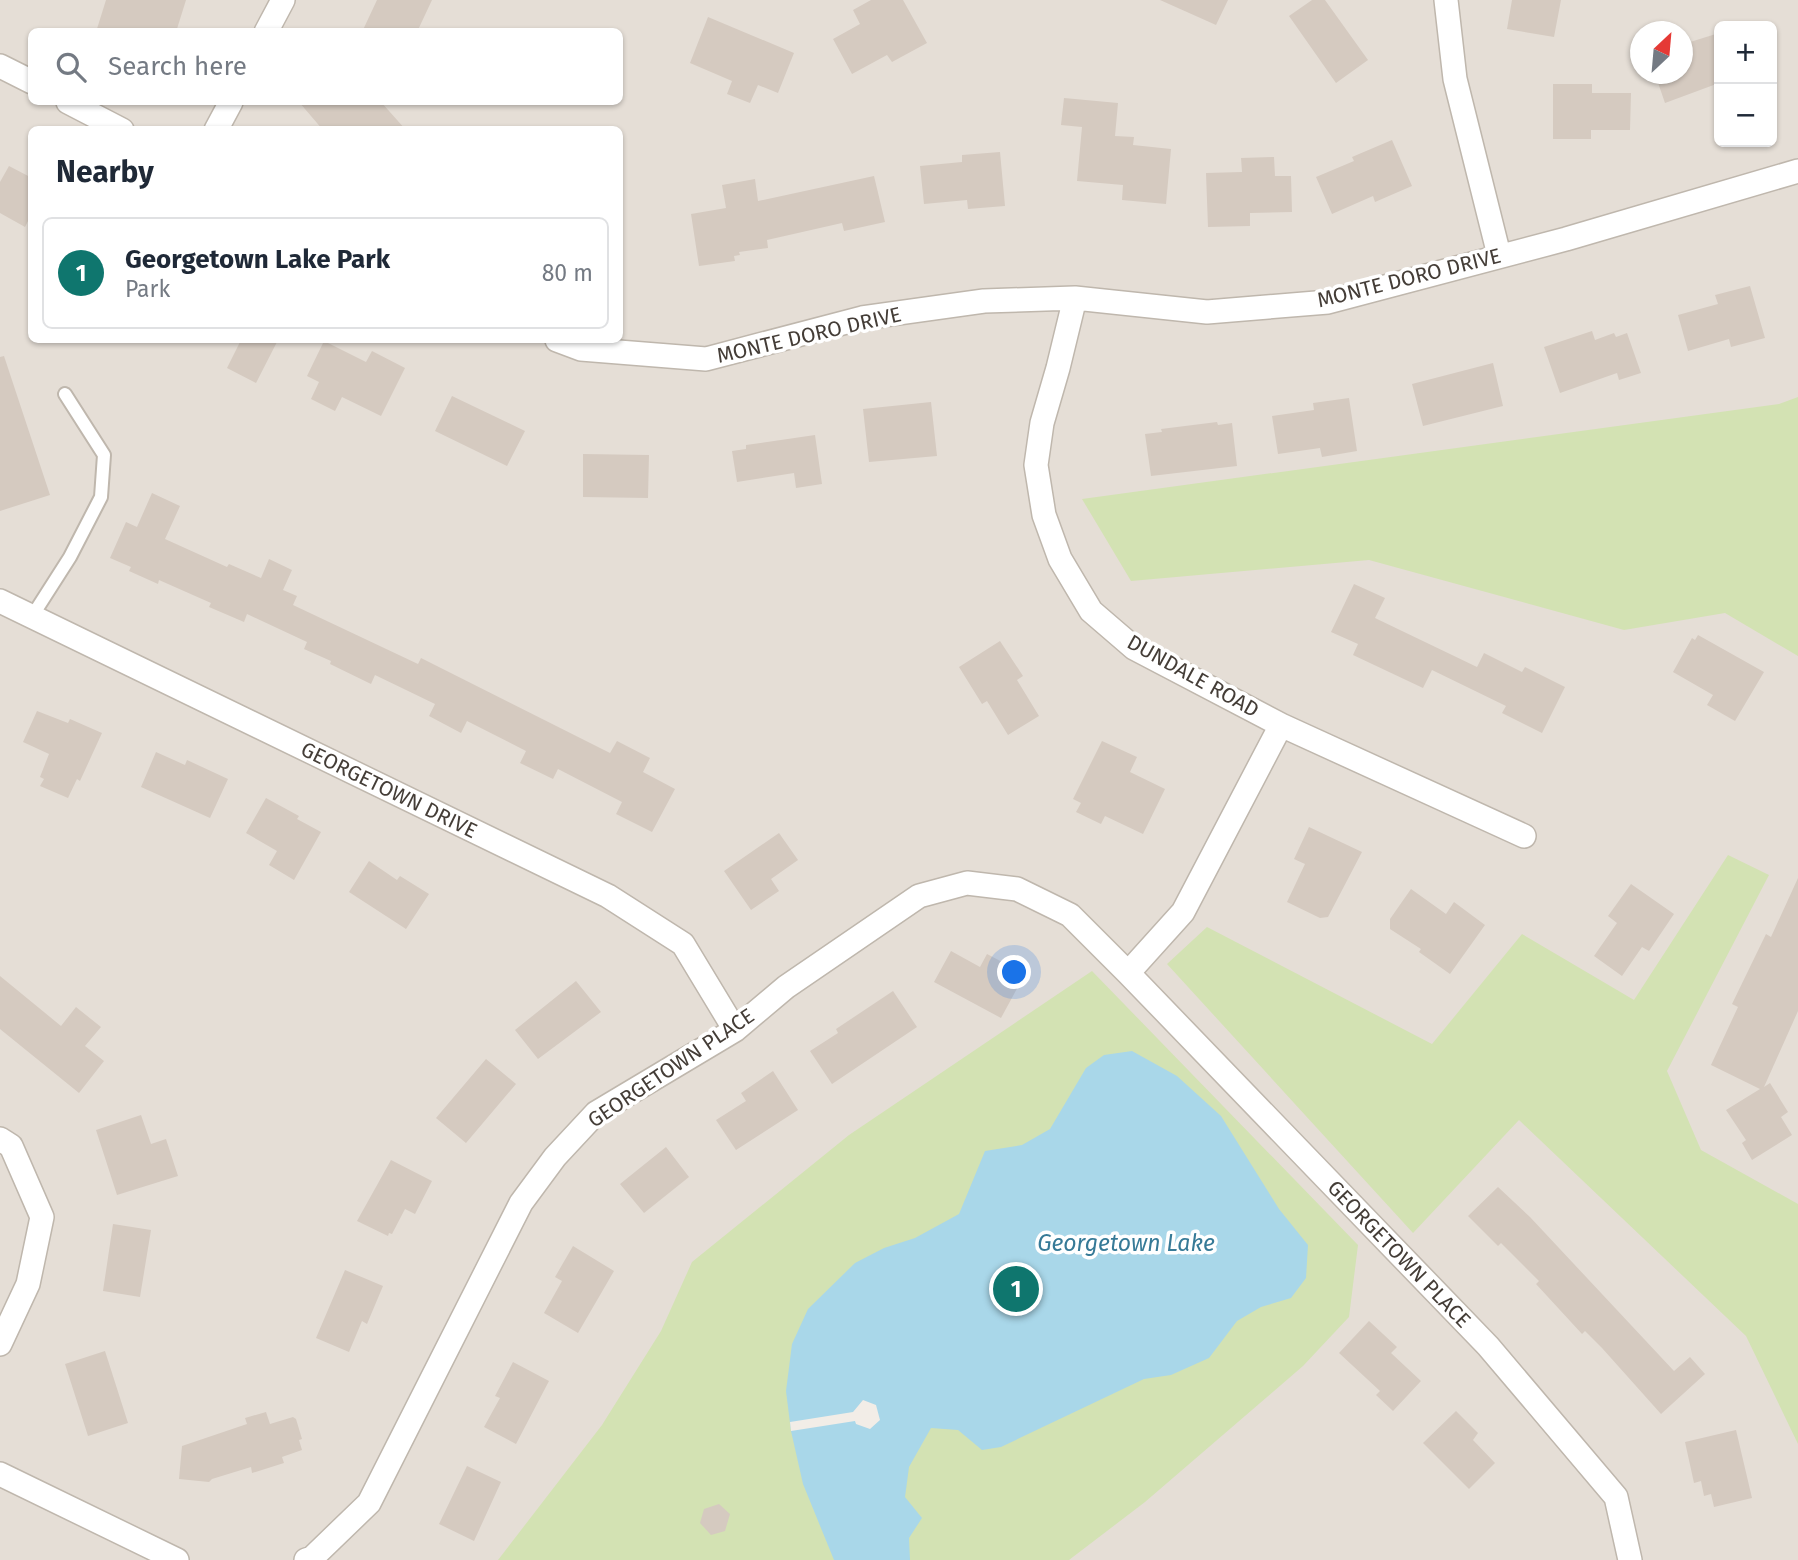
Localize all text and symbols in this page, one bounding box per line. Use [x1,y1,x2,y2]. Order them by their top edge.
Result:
north arrow [1630,21,1693,84]
map controls [1714,21,1777,147]
button: + [1714,21,1777,84]
search box [28,28,623,105]
icon: search [52,48,90,86]
text: Search here [108,51,247,82]
button: − [1714,84,1777,147]
text: Nearby [56,154,154,190]
street label: MONTE DORO DRIVE [1314,243,1504,313]
text: Georgetown Lake Park [125,244,390,275]
text: 1 [76,259,86,287]
text: 80 m [542,259,593,287]
text: Park [125,275,170,303]
street label: MONTE DORO DRIVE [714,301,904,369]
street label: DUNDALE ROAD [1123,629,1263,723]
street label: GEORGETOWN DRIVE [297,736,481,844]
your location [997,955,1031,989]
street label: GEORGETOWN PLACE [583,1003,759,1133]
street label: GEORGETOWN PLACE [1322,1175,1476,1333]
water label: Georgetown Lake [1037,1229,1215,1257]
pin: 1 [993,1263,1039,1315]

